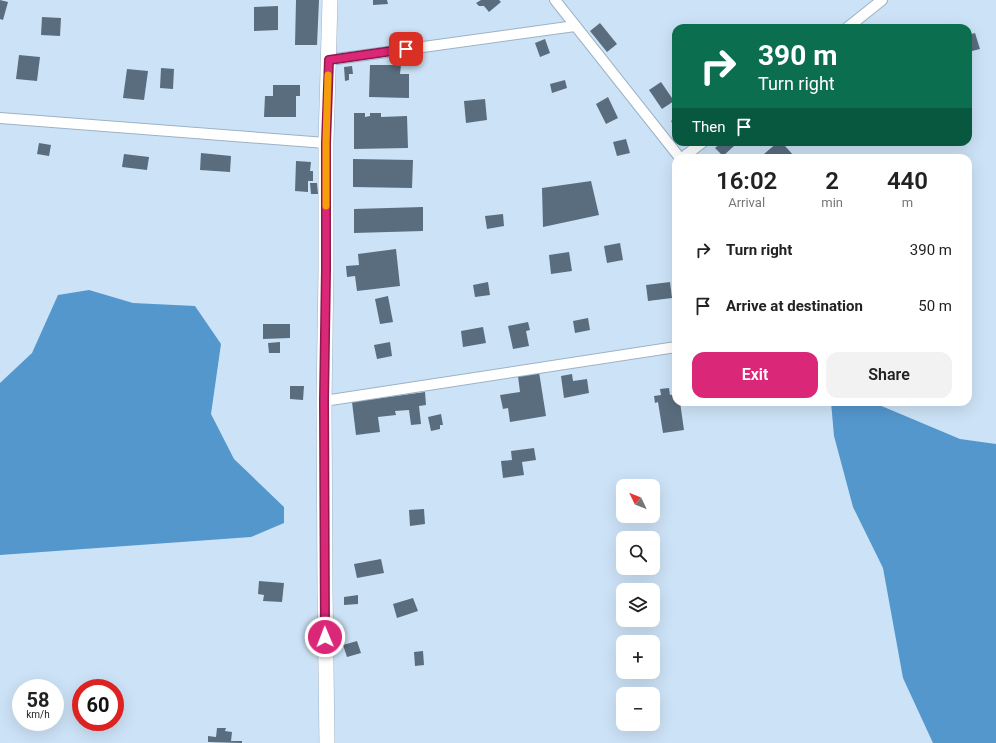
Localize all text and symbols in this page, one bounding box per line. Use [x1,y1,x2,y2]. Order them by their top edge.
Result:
pin [389,32,423,66]
icon: arrive [395,38,417,60]
text: 390 m [758,39,837,72]
icon: right [692,40,744,92]
text: Turn right [758,73,835,94]
icon: arrive [733,116,755,138]
text: Then [692,118,725,136]
text: 16:02 [716,167,777,195]
text: 2 [825,167,839,195]
text: 440 [887,167,928,195]
text: Arrival [728,195,765,210]
text: min [821,195,843,210]
text: m [902,195,913,210]
icon: right [692,239,714,261]
text: Turn right [726,241,792,259]
text: 390 m [910,241,952,259]
icon: arrive [692,295,714,317]
text: Arrive at destination [726,297,863,315]
text: 50 m [918,297,952,315]
button: Exit [692,352,818,398]
button: Share [826,352,952,398]
north arrow [616,479,660,523]
map controls [616,479,660,731]
button: search [616,531,660,575]
button: layers [616,583,660,627]
position arrow [304,616,346,658]
button: + [616,635,660,679]
speed limit sign: 60 [72,679,124,731]
button: − [616,687,660,731]
text: 58 [27,688,49,712]
text: km/h [26,709,50,720]

